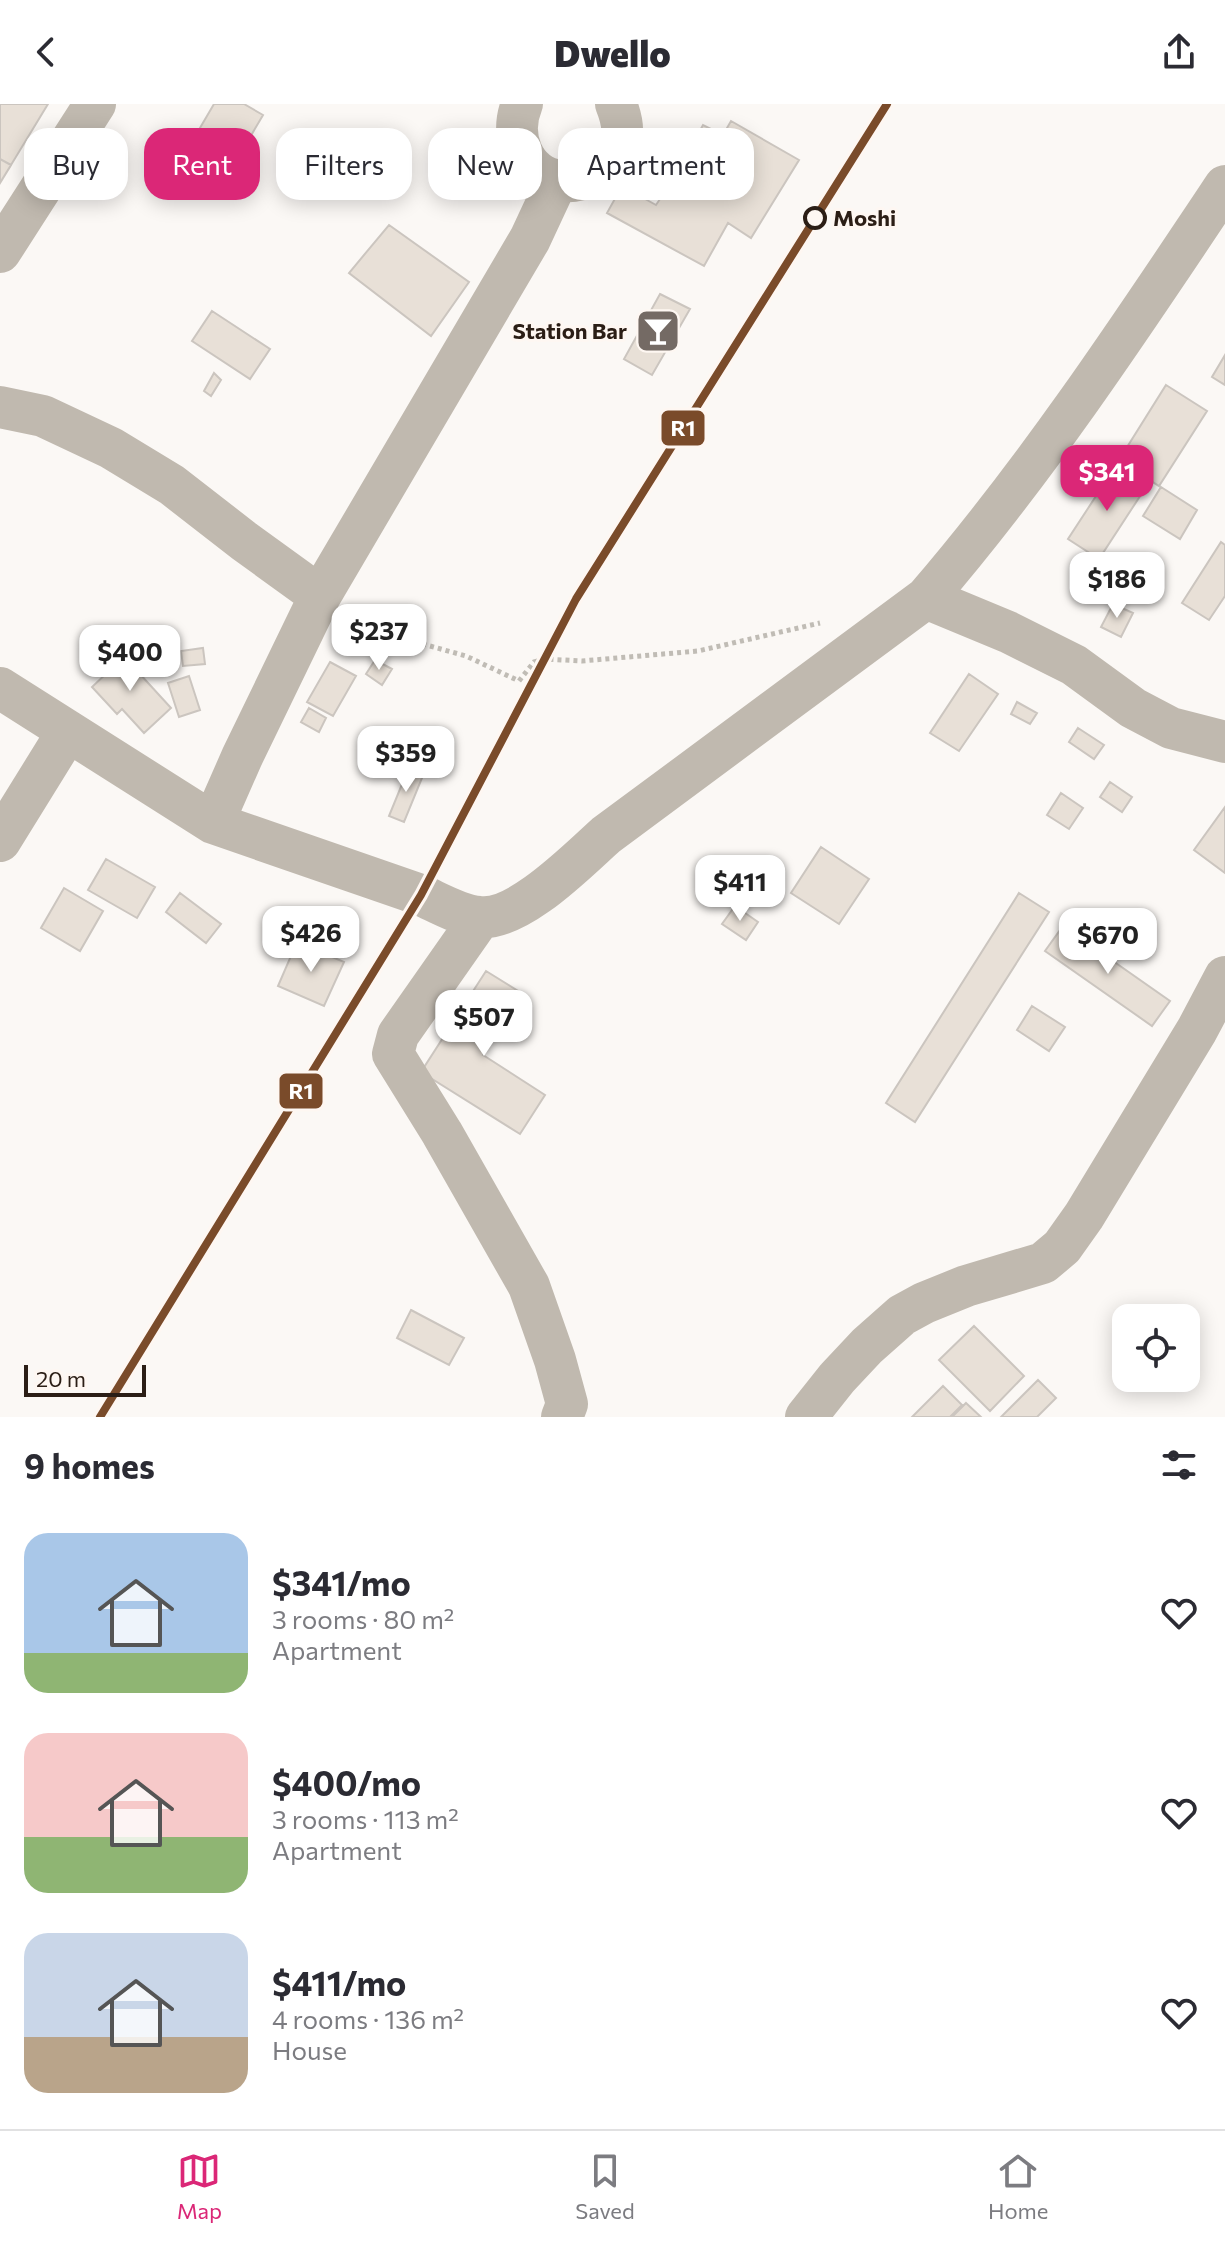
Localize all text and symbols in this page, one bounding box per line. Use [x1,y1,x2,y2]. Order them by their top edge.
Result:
icon: back [24,30,68,74]
text: Dwello [554,30,671,74]
icon: share [1157,30,1201,74]
chip: Buy [24,128,128,200]
chip: Rent [144,128,260,200]
chip: Filters [276,128,412,200]
chip: New [428,128,542,200]
chip: Apartment [558,128,754,200]
place label: Moshi [833,204,896,231]
marker: Moshi [804,207,826,229]
bar icon: Station Bar [634,307,682,355]
place label: Station Bar [512,317,627,344]
line badge: R1 [660,409,706,447]
text: R1 [670,414,696,441]
pin: $341 [1060,445,1154,513]
text: $341 [1078,455,1136,486]
pin: $186 [1070,552,1164,620]
text: $186 [1088,562,1146,593]
pin: $237 [332,604,426,672]
text: $237 [350,614,408,645]
pin: $400 [83,625,177,693]
text: $400 [97,635,163,666]
pin: $359 [359,726,453,794]
text: $359 [375,736,437,767]
pin: $411 [693,855,787,923]
text: $411 [713,865,767,896]
pin: $426 [264,906,358,974]
pin: $670 [1061,908,1155,976]
text: $426 [280,916,342,947]
text: $670 [1077,918,1139,949]
pin: $507 [437,990,531,1058]
text: $507 [453,1000,515,1031]
line badge: R1 [278,1072,324,1110]
text: R1 [288,1077,314,1104]
map controls [1112,1304,1200,1392]
button: locate [1112,1304,1200,1392]
scale bar [24,1361,146,1397]
text: 20 m [36,1365,86,1392]
icon: filters [1157,1443,1201,1487]
text: 9 homes [24,1444,155,1486]
text: $341/mo [272,1561,411,1603]
icon: home [88,1565,184,1661]
icon: heart [1157,1591,1201,1635]
text: 3 rooms · 80 m² [272,1603,454,1634]
text: Apartment [272,1634,402,1665]
text: $400/mo [272,1761,421,1803]
icon: home [88,1765,184,1861]
icon: heart [1157,1791,1201,1835]
text: 3 rooms · 113 m² [272,1803,459,1834]
text: Apartment [272,1834,402,1865]
text: $411/mo [272,1961,406,2003]
icon: home [88,1965,184,2061]
icon: heart [1157,1991,1201,2035]
text: 4 rooms · 136 m² [272,2003,464,2034]
text: House [272,2034,347,2065]
tab: Map [177,2149,222,2224]
tab: Saved [575,2149,635,2224]
tab: Home [988,2149,1048,2224]

